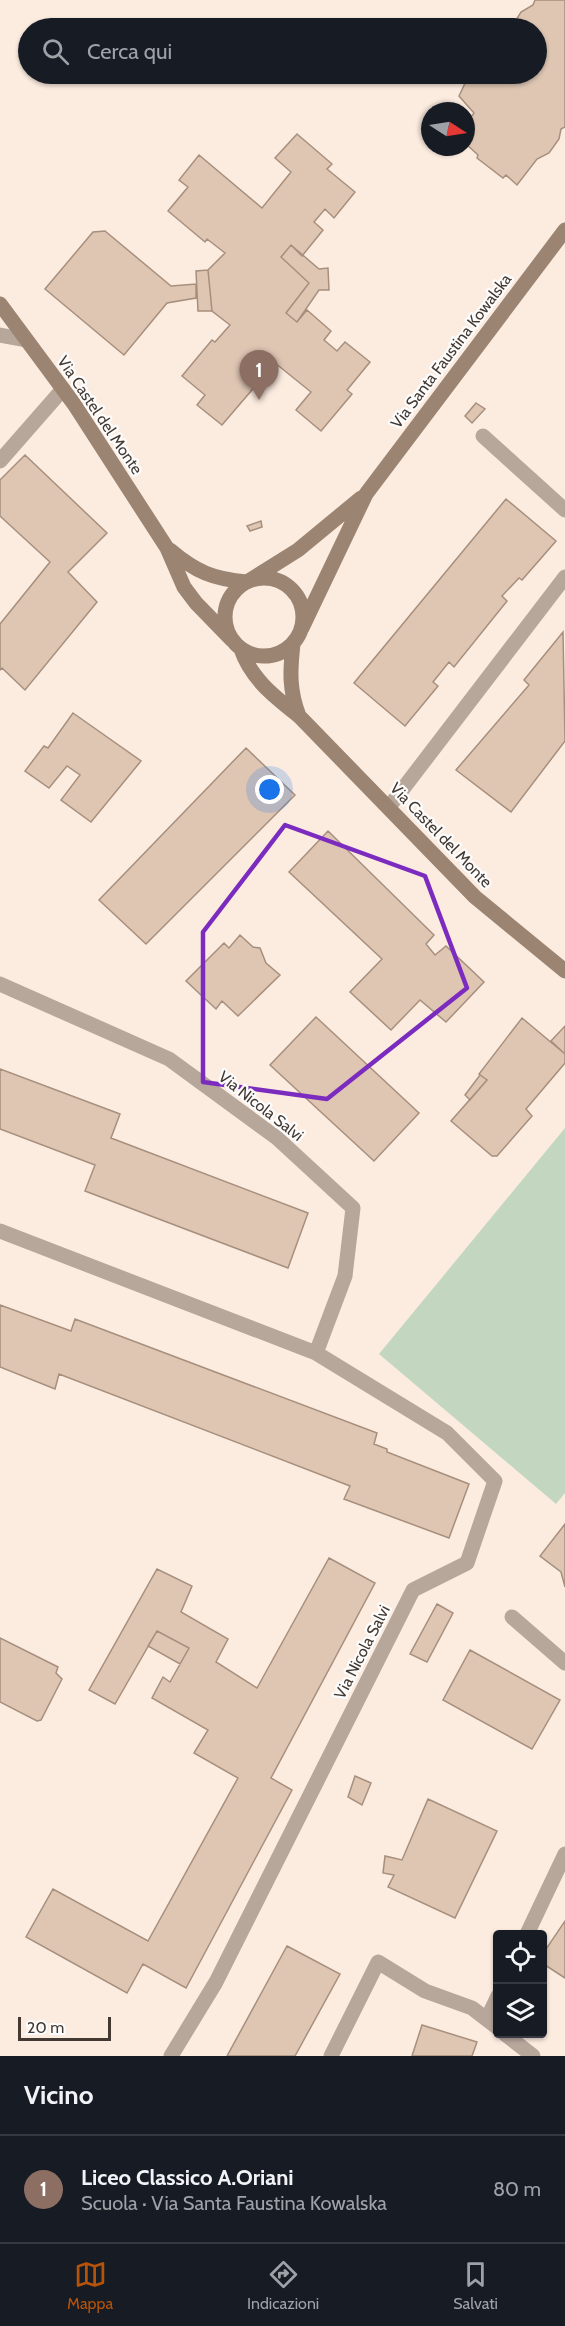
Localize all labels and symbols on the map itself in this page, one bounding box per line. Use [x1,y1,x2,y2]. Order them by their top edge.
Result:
north arrow [421,102,475,156]
street label: Via Santa Faustina Kowalska [387,270,515,432]
pin: 1 [240,350,278,400]
street label: Via Castel del Monte [53,352,147,478]
your location [255,775,284,804]
street label: Via Castel del Monte [386,779,496,891]
street label: Via Nicola Salvi [215,1067,307,1145]
street label: Via Nicola Salvi [330,1602,394,1702]
scale bar [18,2014,111,2042]

